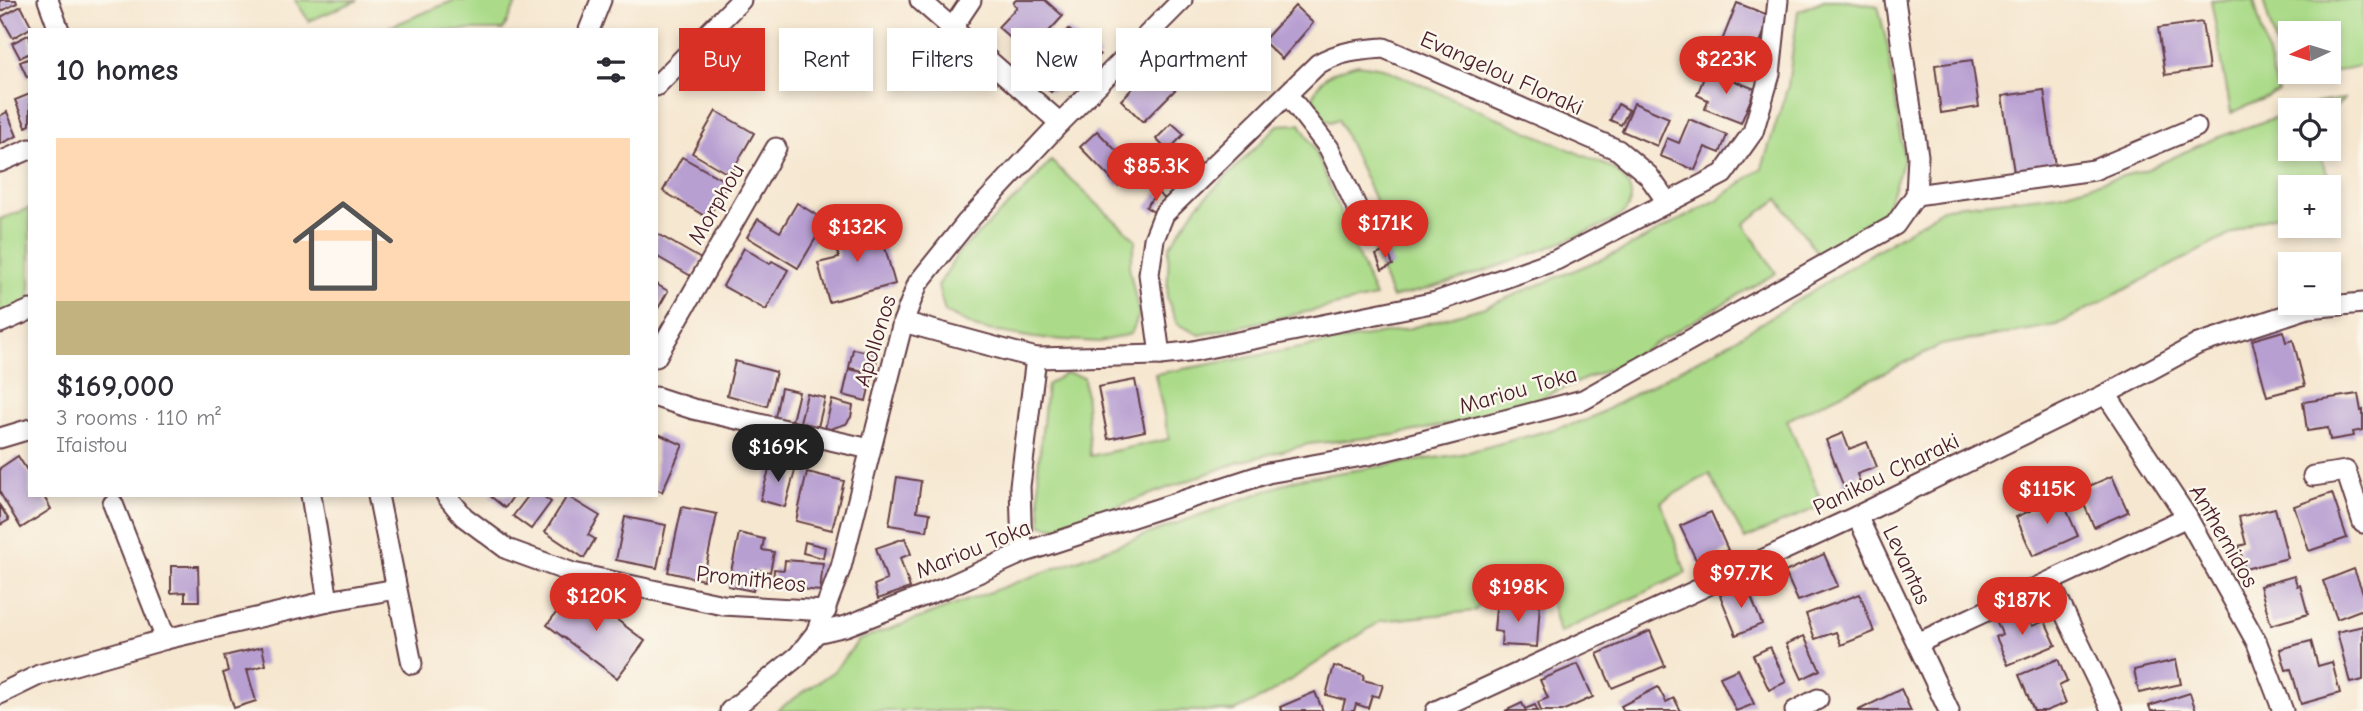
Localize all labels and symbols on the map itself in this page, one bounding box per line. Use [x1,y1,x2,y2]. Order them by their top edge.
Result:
north arrow [2278,21,2342,84]
street label: Evangelou Floraki [1416,25,1588,121]
pin: $223K [1677,36,1775,96]
pin: $85.3K [1099,144,1213,203]
street label: Morphou [682,159,750,249]
pin: $171K [1336,201,1434,260]
pin: $132K [808,204,906,264]
street label: Apollonos [848,292,902,390]
street label: Mariou Toka [1456,360,1580,420]
pin: $169K [729,424,827,484]
street label: Panikou Charaki [1809,427,1963,521]
pin: $115K [1998,466,2096,526]
street label: Anthemidos [2184,480,2264,592]
street label: Mariou Toka [912,514,1034,584]
street label: Levantas [1877,521,1937,609]
pin: $97.7K [1684,550,1798,610]
street label: Promitheos [695,560,807,598]
pin: $198K [1469,564,1567,624]
pin: $120K [547,574,645,633]
pin: $187K [1973,578,2071,637]

